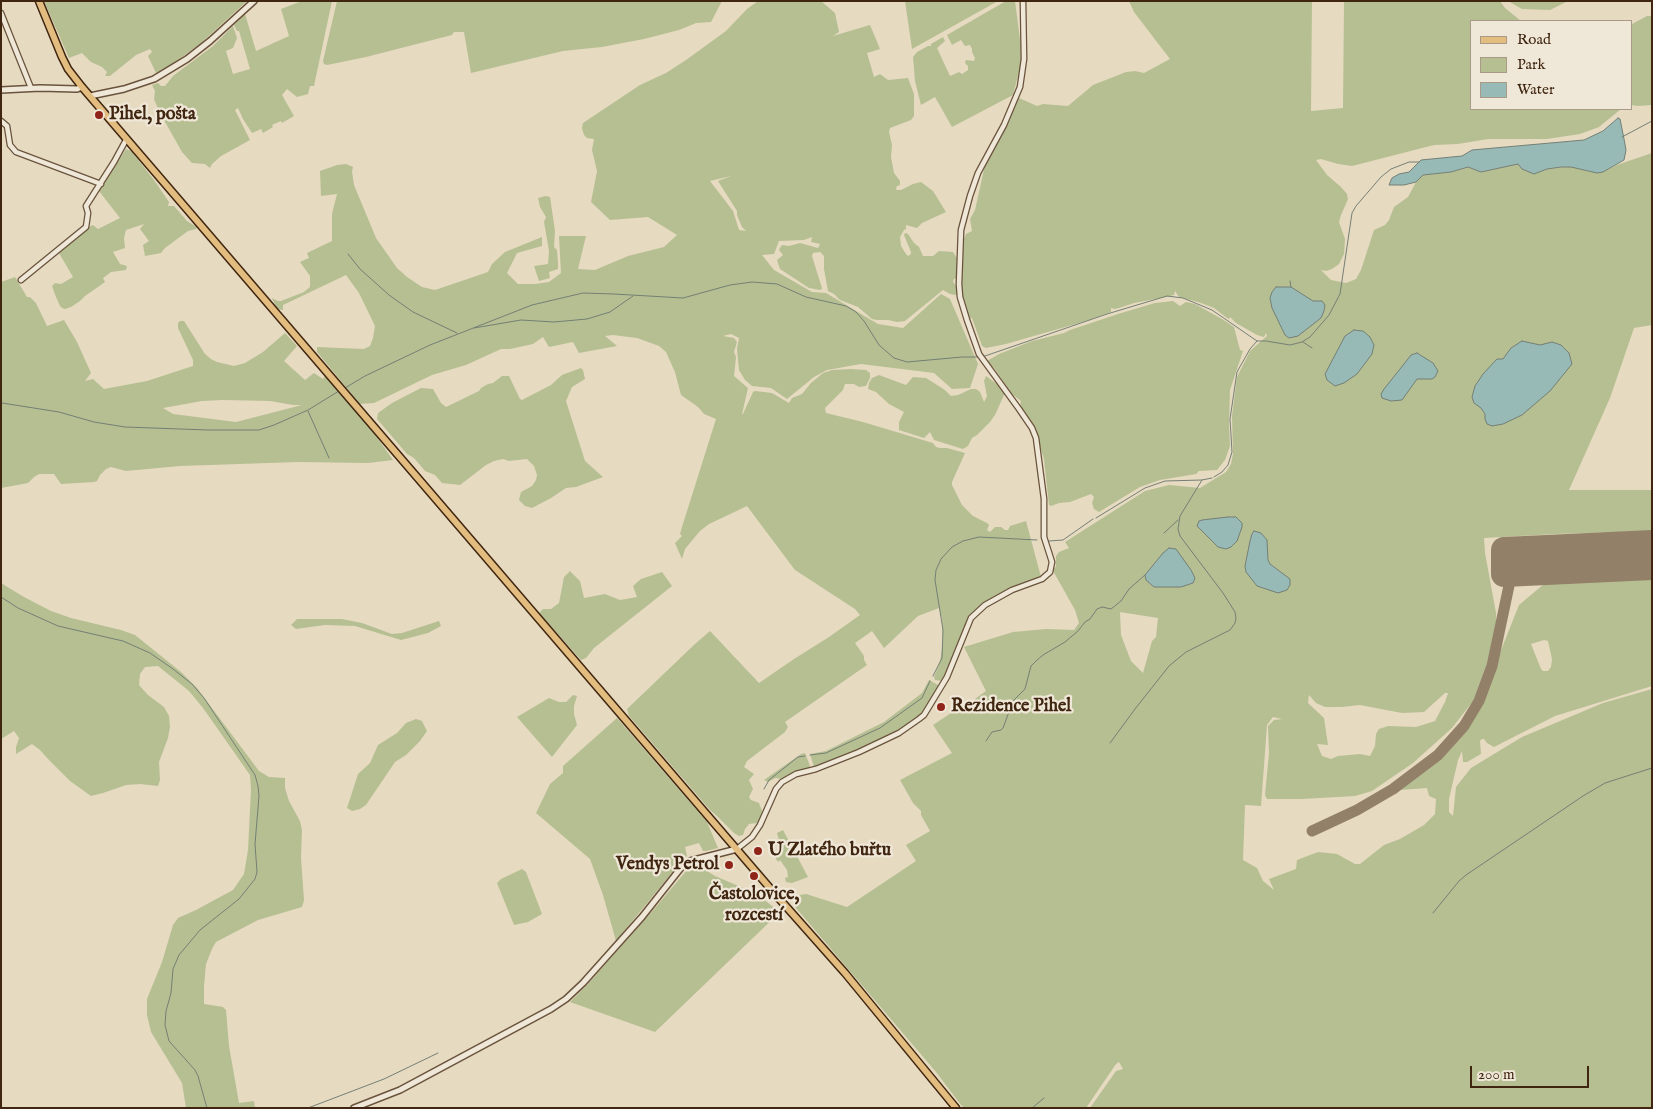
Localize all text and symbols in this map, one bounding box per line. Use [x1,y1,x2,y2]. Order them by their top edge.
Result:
legend [1470,20,1633,110]
text: Road [1517,30,1551,49]
text: Park [1517,55,1546,74]
text: Water [1517,80,1554,99]
place label: Pihel, pošta [109,104,196,126]
marker: Pihel, pošta [93,109,105,121]
place label: Rezidence Pihel [951,696,1071,718]
marker: Rezidence Pihel [935,701,947,713]
place label: U Zlatého buřtu [768,840,891,862]
marker: U Zlatého buřtu [752,845,764,857]
place label: Vendys Petrol [616,854,719,876]
marker: Vendys Petrol [723,859,735,871]
marker: Častolovice, rozcestí [748,870,760,882]
place label: Častolovice, rozcestí [709,884,799,926]
scale bar [1473,1056,1592,1088]
text: 200 m [1478,1065,1515,1084]

